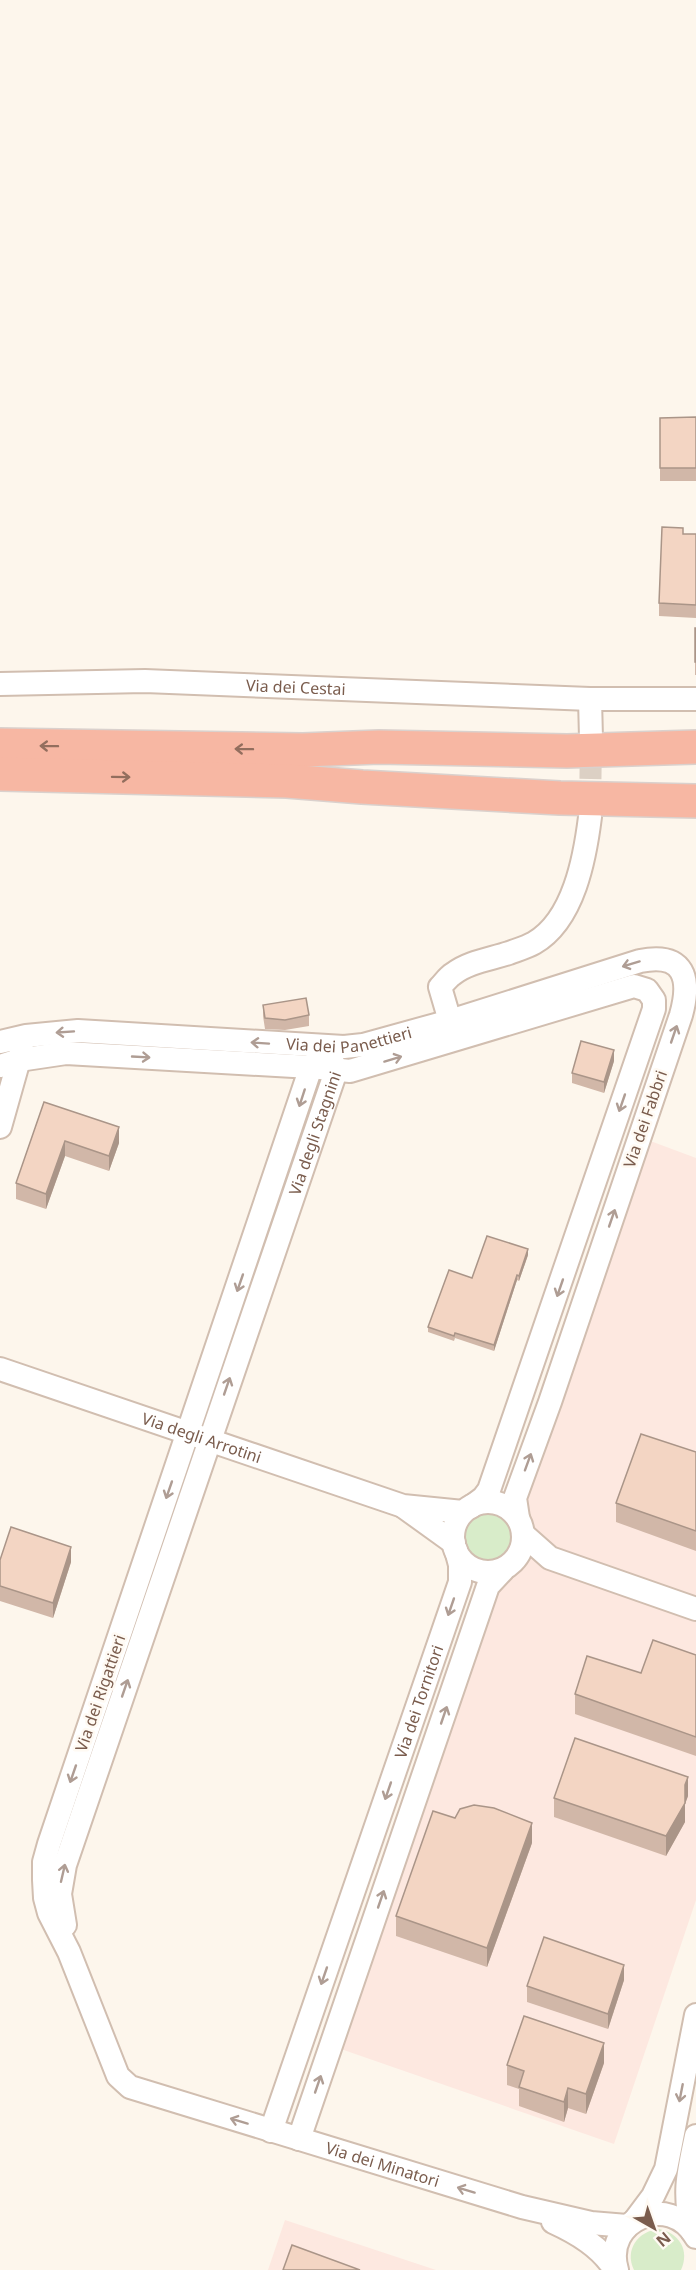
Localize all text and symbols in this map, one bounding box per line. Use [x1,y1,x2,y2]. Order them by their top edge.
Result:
street label: Via dei Cestai [246,674,346,700]
one-way arrow [40,740,60,751]
one-way arrow [235,743,255,755]
one-way arrow [111,771,131,783]
one-way arrow [622,959,641,970]
street label: Via dei Panettieri [285,1021,414,1058]
one-way arrow [670,1025,681,1044]
one-way arrow [55,1027,75,1038]
one-way arrow [250,1037,270,1048]
one-way arrow [130,1052,150,1063]
one-way arrow [383,1053,402,1064]
street label: Via dei Fabbri [618,1067,672,1171]
street label: Via degli Stagnini [283,1068,346,1198]
one-way arrow [295,1088,306,1107]
one-way arrow [616,1094,627,1113]
one-way arrow [607,1209,618,1228]
one-way arrow [233,1273,244,1291]
one-way arrow [553,1278,564,1297]
one-way arrow [223,1377,234,1396]
street label: Via degli Arrotini [139,1407,264,1468]
one-way arrow [523,1454,534,1472]
one-way arrow [163,1480,174,1499]
one-way arrow [445,1597,456,1616]
street label: Via dei Rigattieri [70,1632,130,1754]
street label: Via dei Tornitori [389,1642,448,1761]
one-way arrow [120,1680,131,1698]
one-way arrow [439,1706,450,1725]
one-way arrow [66,1764,77,1783]
one-way arrow [381,1781,392,1800]
one-way arrow [58,1864,70,1883]
one-way arrow [376,1890,387,1909]
one-way arrow [318,1966,329,1985]
one-way arrow [313,2075,324,2094]
one-way arrow [675,2083,686,2102]
one-way arrow [230,2115,249,2126]
street label: Via dei Minatori [323,2137,442,2192]
one-way arrow [457,2184,476,2195]
north arrow [624,2198,684,2258]
text: N [652,2227,676,2252]

